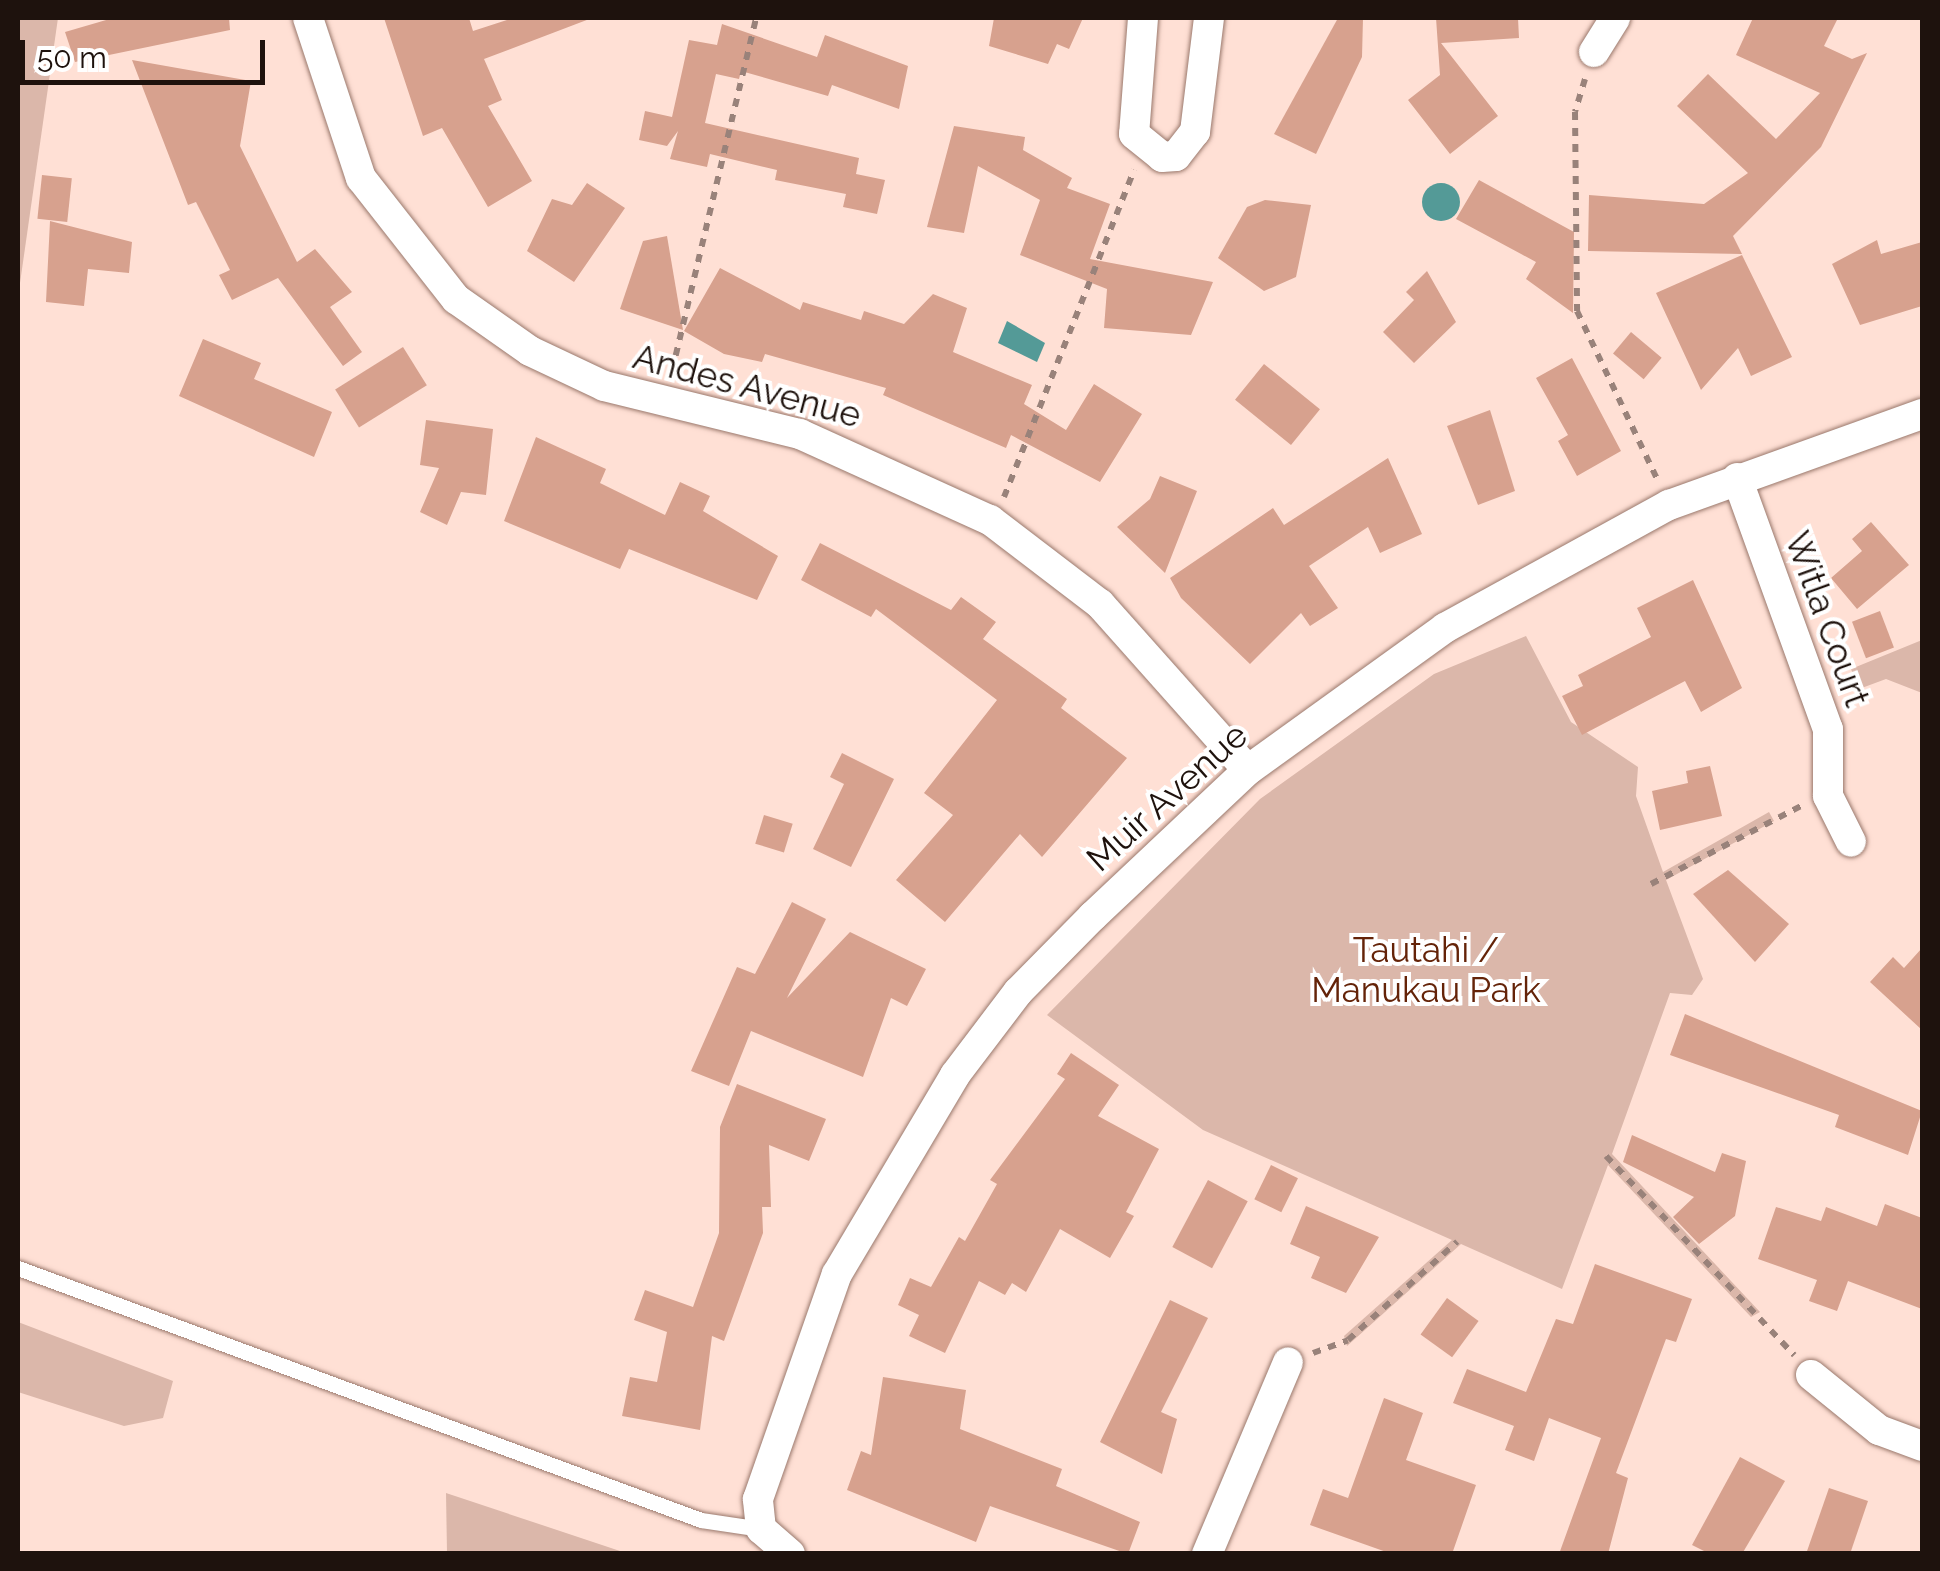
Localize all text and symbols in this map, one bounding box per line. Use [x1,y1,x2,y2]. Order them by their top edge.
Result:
scale bar [25,20,270,82]
text: 50 m [37,40,107,75]
street label: Andes Avenue [628,335,866,437]
street label: Witla Court [1776,526,1878,712]
street label: Muir Avenue [1077,713,1257,881]
park label: Tautahi / Manukau Park [1311,929,1541,1011]

